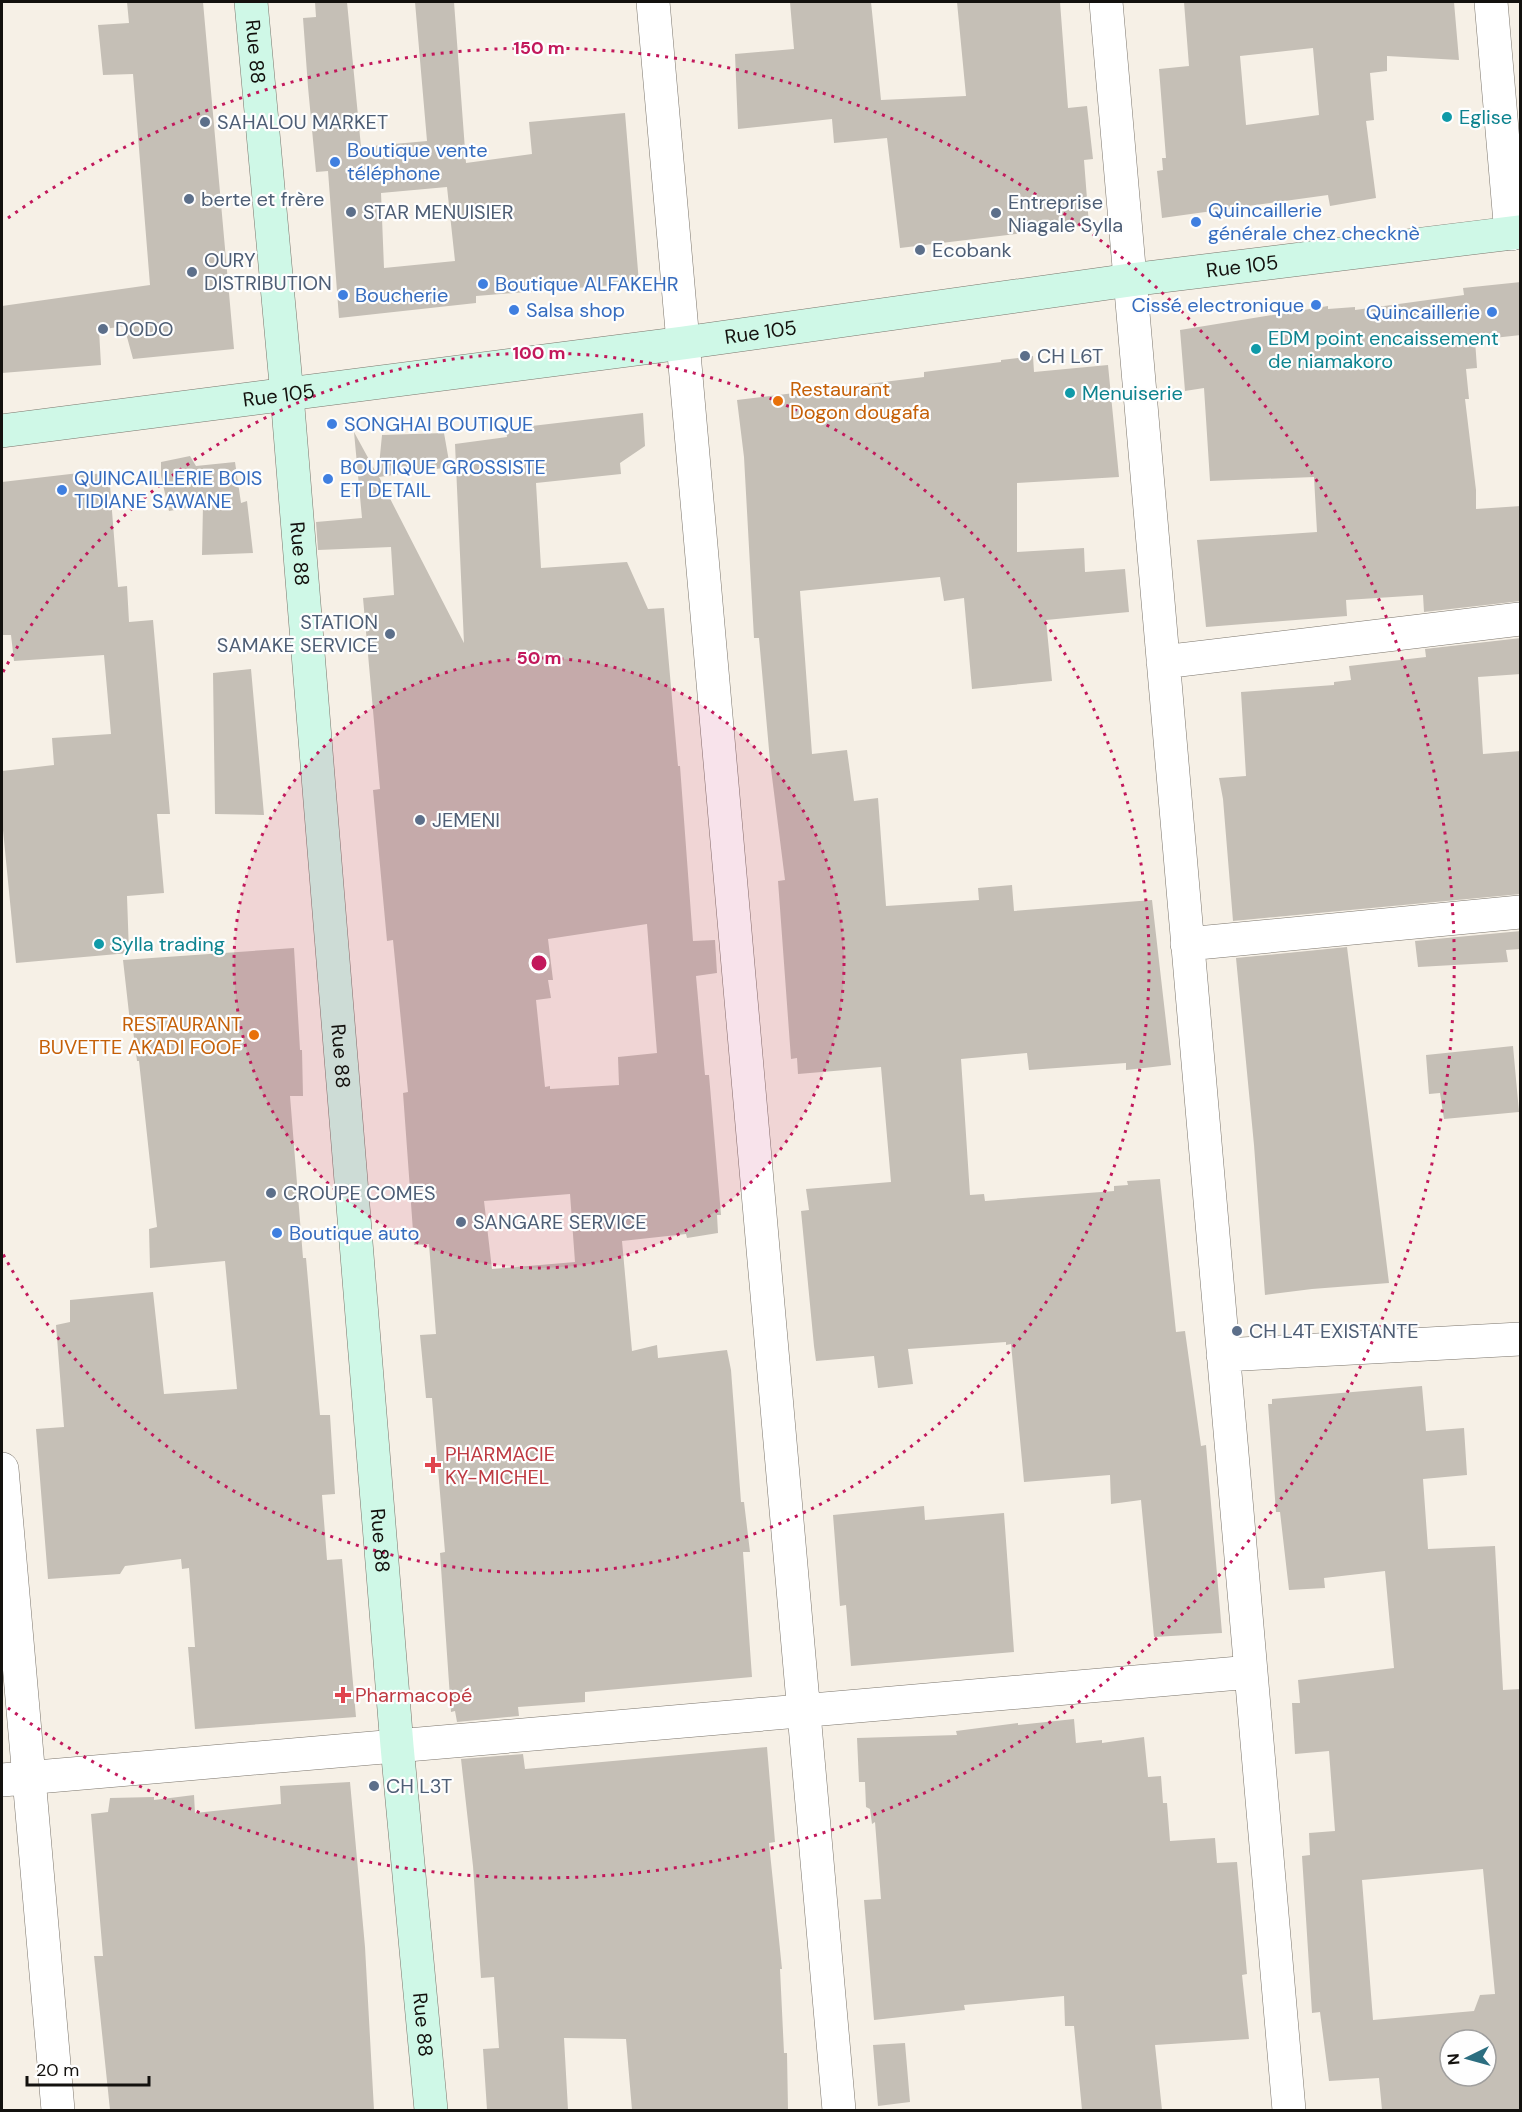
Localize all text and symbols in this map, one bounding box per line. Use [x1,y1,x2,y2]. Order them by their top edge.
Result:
street label: Rue 88 [240,19,271,85]
text: 150 m [513,36,565,60]
place label: Eglise [1459,104,1512,130]
place label: SAHALOU MARKET [217,109,388,135]
marker: Eglise [1440,110,1454,124]
marker: SAHALOU MARKET [198,115,212,129]
place label: Boutique vente téléphone [347,137,488,186]
marker: Boutique vente téléphone [328,155,342,169]
place label: berte et frère [201,186,324,212]
place label: Entreprise Niagale Sylla [1008,189,1123,238]
marker: berte et frère [182,192,196,206]
place label: Quincaillerie générale chez checknè [1208,197,1420,246]
place label: STAR MENUISIER [363,199,514,225]
marker: STAR MENUISIER [344,205,358,219]
marker: Entreprise Niagale Sylla [989,206,1003,220]
marker: Quincaillerie générale chez checknè [1189,215,1203,229]
place label: Ecobank [932,237,1012,263]
marker: Ecobank [913,243,927,257]
place label: OURY DISTRIBUTION [204,247,332,296]
street label: Rue 105 [1205,249,1279,284]
marker: OURY DISTRIBUTION [185,265,199,279]
place label: Boutique ALFAKEHR [495,271,679,297]
marker: Boutique ALFAKEHR [476,277,490,291]
place label: Boucherie [355,282,448,308]
marker: Boucherie [336,288,350,302]
place label: Cissé electronique [1131,292,1304,318]
place label: Salsa shop [526,297,625,323]
marker: Cissé electronique [1309,298,1323,312]
place label: Quincaillerie [1366,299,1480,325]
marker: Salsa shop [507,303,521,317]
marker: Quincaillerie [1485,305,1499,319]
street label: Rue 105 [723,314,798,350]
place label: DODO [115,316,173,342]
marker: DODO [96,322,110,336]
place label: EDM point encaissement de niamakoro [1268,325,1499,374]
text: 100 m [512,341,566,365]
marker: EDM point encaissement de niamakoro [1249,342,1263,356]
place label: CH L6T [1037,343,1103,369]
marker: CH L6T [1018,349,1032,363]
place label: Restaurant Dogon dougafa [790,376,930,425]
street label: Rue 105 [241,378,316,413]
place label: Menuiserie [1082,380,1183,406]
marker: Menuiserie [1063,386,1077,400]
marker: Restaurant Dogon dougafa [771,394,785,408]
place label: SONGHAI BOUTIQUE [344,411,533,437]
marker: SONGHAI BOUTIQUE [325,417,339,431]
place label: BOUTIQUE GROSSISTE ET DETAIL [340,454,546,503]
place label: QUINCAILLERIE BOIS TIDIANE SAWANE [74,465,262,514]
marker: BOUTIQUE GROSSISTE ET DETAIL [321,472,335,486]
marker: QUINCAILLERIE BOIS TIDIANE SAWANE [55,483,69,497]
street label: Rue 88 [284,521,316,587]
place label: STATION SAMAKE SERVICE [217,609,378,658]
marker: STATION SAMAKE SERVICE [383,627,397,641]
text: 50 m [516,646,562,670]
place label: JEMENI [432,807,500,833]
marker: JEMENI [413,813,427,827]
place label: Sylla trading [111,931,225,957]
marker: Sylla trading [92,937,106,951]
centre of rings [529,953,549,973]
place label: RESTAURANT BUVETTE AKADI FOOF [39,1011,242,1060]
street label: Rue 88 [325,1023,356,1089]
marker: RESTAURANT BUVETTE AKADI FOOF [247,1028,261,1042]
place label: CROUPE COMES [283,1180,436,1206]
marker: CROUPE COMES [264,1186,278,1200]
place label: SANGARE SERVICE [473,1209,647,1235]
marker: SANGARE SERVICE [454,1215,468,1229]
place label: Boutique auto [289,1220,419,1246]
marker: Boutique auto [270,1226,284,1240]
place label: CH L4T EXISTANTE [1249,1318,1419,1344]
marker: CH L4T EXISTANTE [1230,1324,1244,1338]
place label: PHARMACIE KY-MICHEL [445,1441,555,1490]
marker: PHARMACIE KY-MICHEL [426,1458,440,1472]
street label: Rue 88 [365,1507,396,1574]
place label: Pharmacopé [355,1682,472,1708]
marker: Pharmacopé [336,1688,350,1702]
place label: CH L3T [386,1773,452,1799]
marker: CH L3T [367,1779,381,1793]
street label: Rue 88 [407,1991,439,2058]
north arrow [1438,2028,1498,2088]
scale bar [27,2049,148,2087]
text: N [1443,2053,1465,2066]
text: 20 m [36,2058,79,2082]

